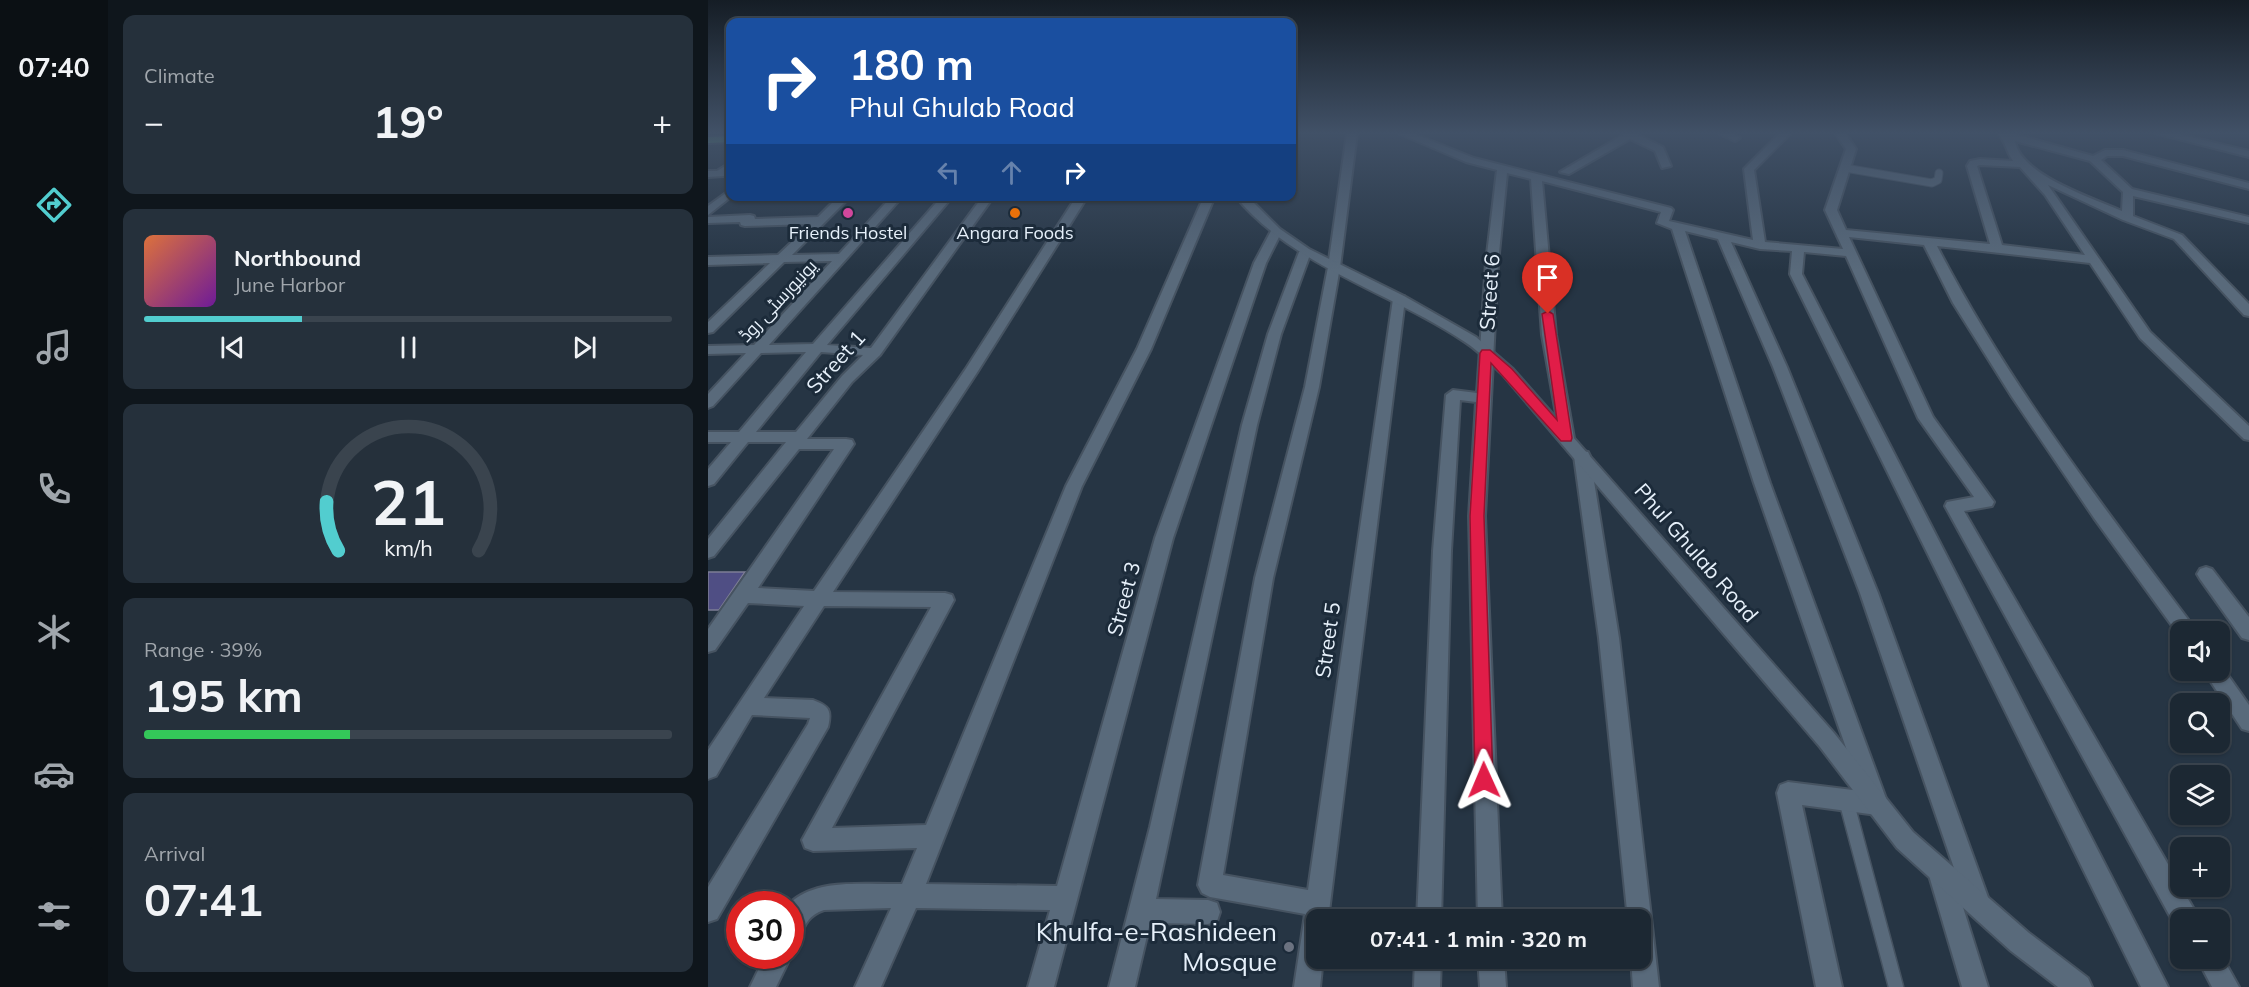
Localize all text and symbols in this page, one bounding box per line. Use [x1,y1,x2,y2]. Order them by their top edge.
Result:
text: 180 m [849,38,974,91]
icon: right [750,42,828,120]
text: 07:40 [18,50,90,84]
text: Climate [144,63,215,88]
text: Phul Ghulab Road [849,90,1075,124]
text: 19° [372,93,444,149]
text: − [144,101,164,142]
text: + [652,101,672,142]
icon: left [932,156,965,189]
icon: ahead [995,156,1028,189]
icon: right [1058,156,1091,189]
icon: directions [33,184,75,226]
marker: Friends Hostel [841,206,855,220]
marker: Angara Foods [1008,206,1022,220]
place label: Friends Hostel [789,221,907,244]
place label: Angara Foods [956,221,1074,244]
text: Northbound [234,244,361,272]
pin [1522,252,1573,314]
street label: Street 6 [1473,253,1505,331]
street label: یونیورسٹی روڈ [734,254,822,347]
icon: arrive [1531,261,1564,294]
text: June Harbor [234,272,345,297]
street label: Street 1 [800,324,870,398]
icon: music [33,326,75,368]
icon: previous [216,331,249,364]
icon: pause [392,331,425,364]
icon: next [568,331,601,364]
text: 21 [371,462,445,541]
icon: phone [33,468,75,510]
street label: Phul Ghulab Road [1629,478,1764,627]
text: km/h [384,534,432,561]
street label: Street 3 [1101,559,1145,639]
street label: Street 5 [1309,600,1345,679]
icon: climate [33,611,75,653]
map controls [2170,621,2230,969]
button: sound [2170,621,2230,681]
text: Range · 39% [144,637,262,662]
text: 195 km [144,667,303,723]
button: search [2170,693,2230,753]
position arrow [1452,748,1516,812]
icon: car [33,753,75,795]
button: layers [2170,765,2230,825]
button: + [2170,837,2230,897]
text: Arrival [144,841,205,866]
text: 07:41 [144,871,263,927]
speed limit sign: 30 [726,891,804,969]
icon: filters [33,895,75,937]
button: − [2170,909,2230,969]
place label: Khulfa-e-Rashideen Mosque [1036,915,1277,978]
text: 07:41 · 1 min · 320 m [1370,925,1587,953]
marker: Khulfa-e-Rashideen Mosque [1282,940,1296,954]

